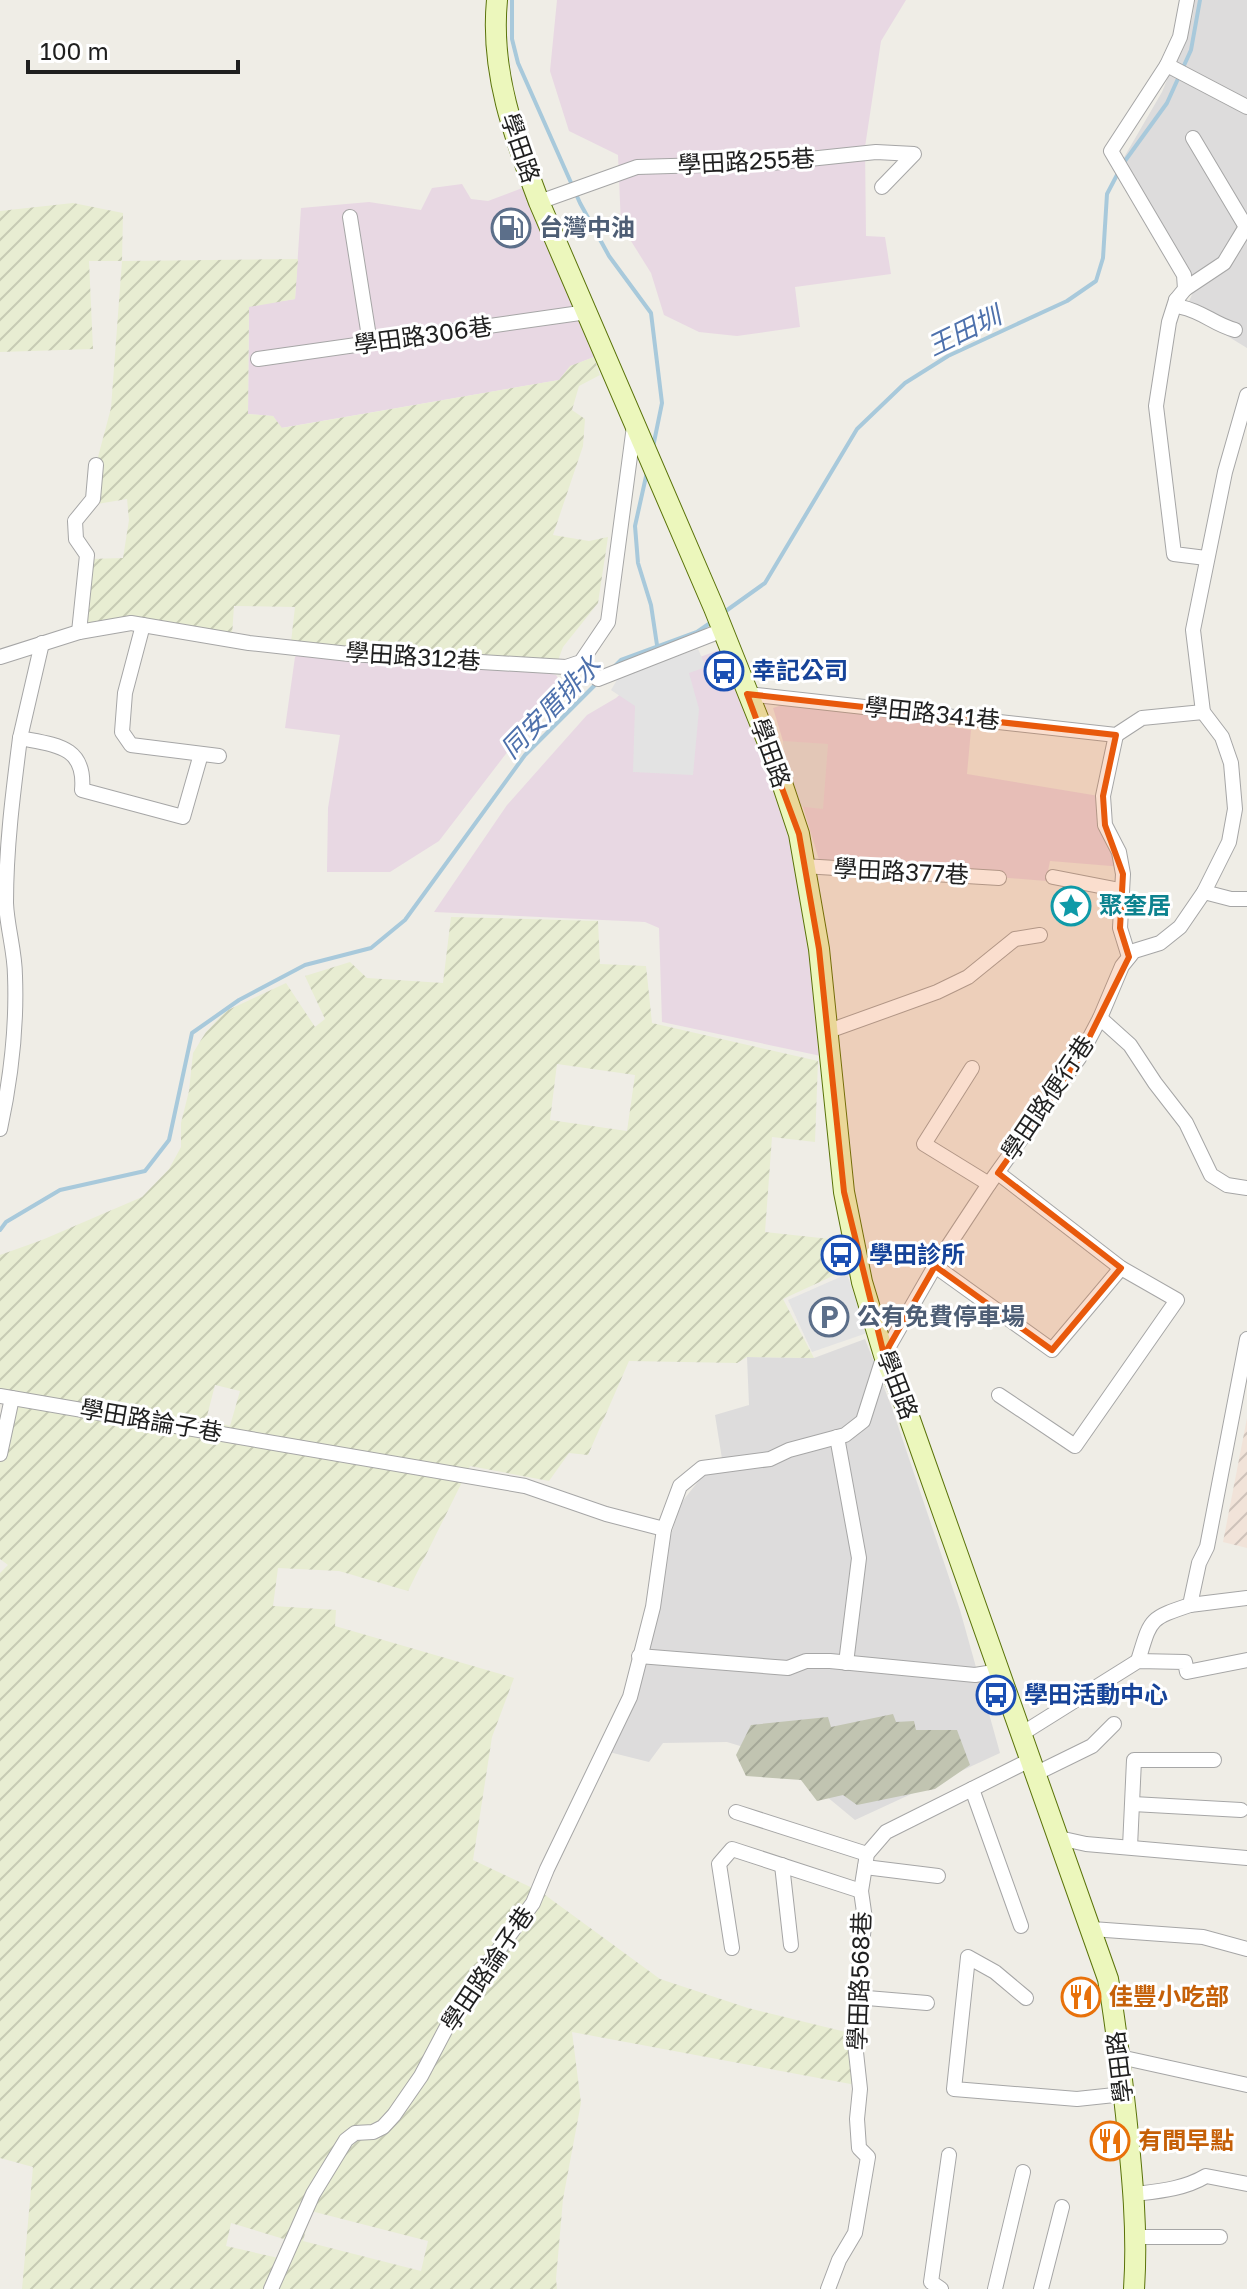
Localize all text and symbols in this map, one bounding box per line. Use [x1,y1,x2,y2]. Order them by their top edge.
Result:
scale bar [28,24,238,74]
text: 100 m [40,36,109,65]
street label: 學田路 [496,109,547,186]
street label: 學田路255巷 [676,142,815,179]
fuel station icon: 台灣中油 [490,207,532,249]
place label: 台灣中油 [539,212,635,241]
water label: 王田圳 [922,298,1009,362]
street label: 學田路306巷 [352,310,494,359]
street label: 學田路312巷 [344,636,482,675]
water label: 同安厝排水 [494,648,608,764]
bus stop icon: 幸記公司 [703,650,745,692]
place label: 幸記公司 [752,655,848,684]
street label: 學田路341巷 [863,691,1001,734]
street label: 學田路 [745,714,797,791]
street label: 學田路377巷 [833,852,969,889]
place icon: 聚奎居 [1050,885,1092,927]
place label: 聚奎居 [1099,890,1171,919]
street label: 學田路便行巷 [994,1029,1099,1165]
bus stop icon: 學田診所 [820,1234,862,1276]
place label: 學田診所 [869,1239,965,1268]
parking icon: 公有免費停車場 [808,1296,850,1338]
place label: 公有免費停車場 [857,1301,1025,1330]
street label: 學田路 [872,1346,925,1423]
street label: 學田路論子巷 [78,1393,225,1446]
bus stop icon: 學田活動中心 [975,1674,1017,1716]
place label: 學田活動中心 [1024,1679,1168,1708]
street label: 學田路論子巷 [434,1900,539,2036]
street label: 學田路568巷 [842,1911,875,2051]
restaurant icon: 佳豐小吃部 [1060,1976,1102,2018]
place label: 佳豐小吃部 [1109,1981,1229,2010]
street label: 學田路 [1100,2030,1137,2105]
restaurant icon: 有間早點 [1089,2120,1131,2162]
place label: 有間早點 [1138,2125,1234,2154]

